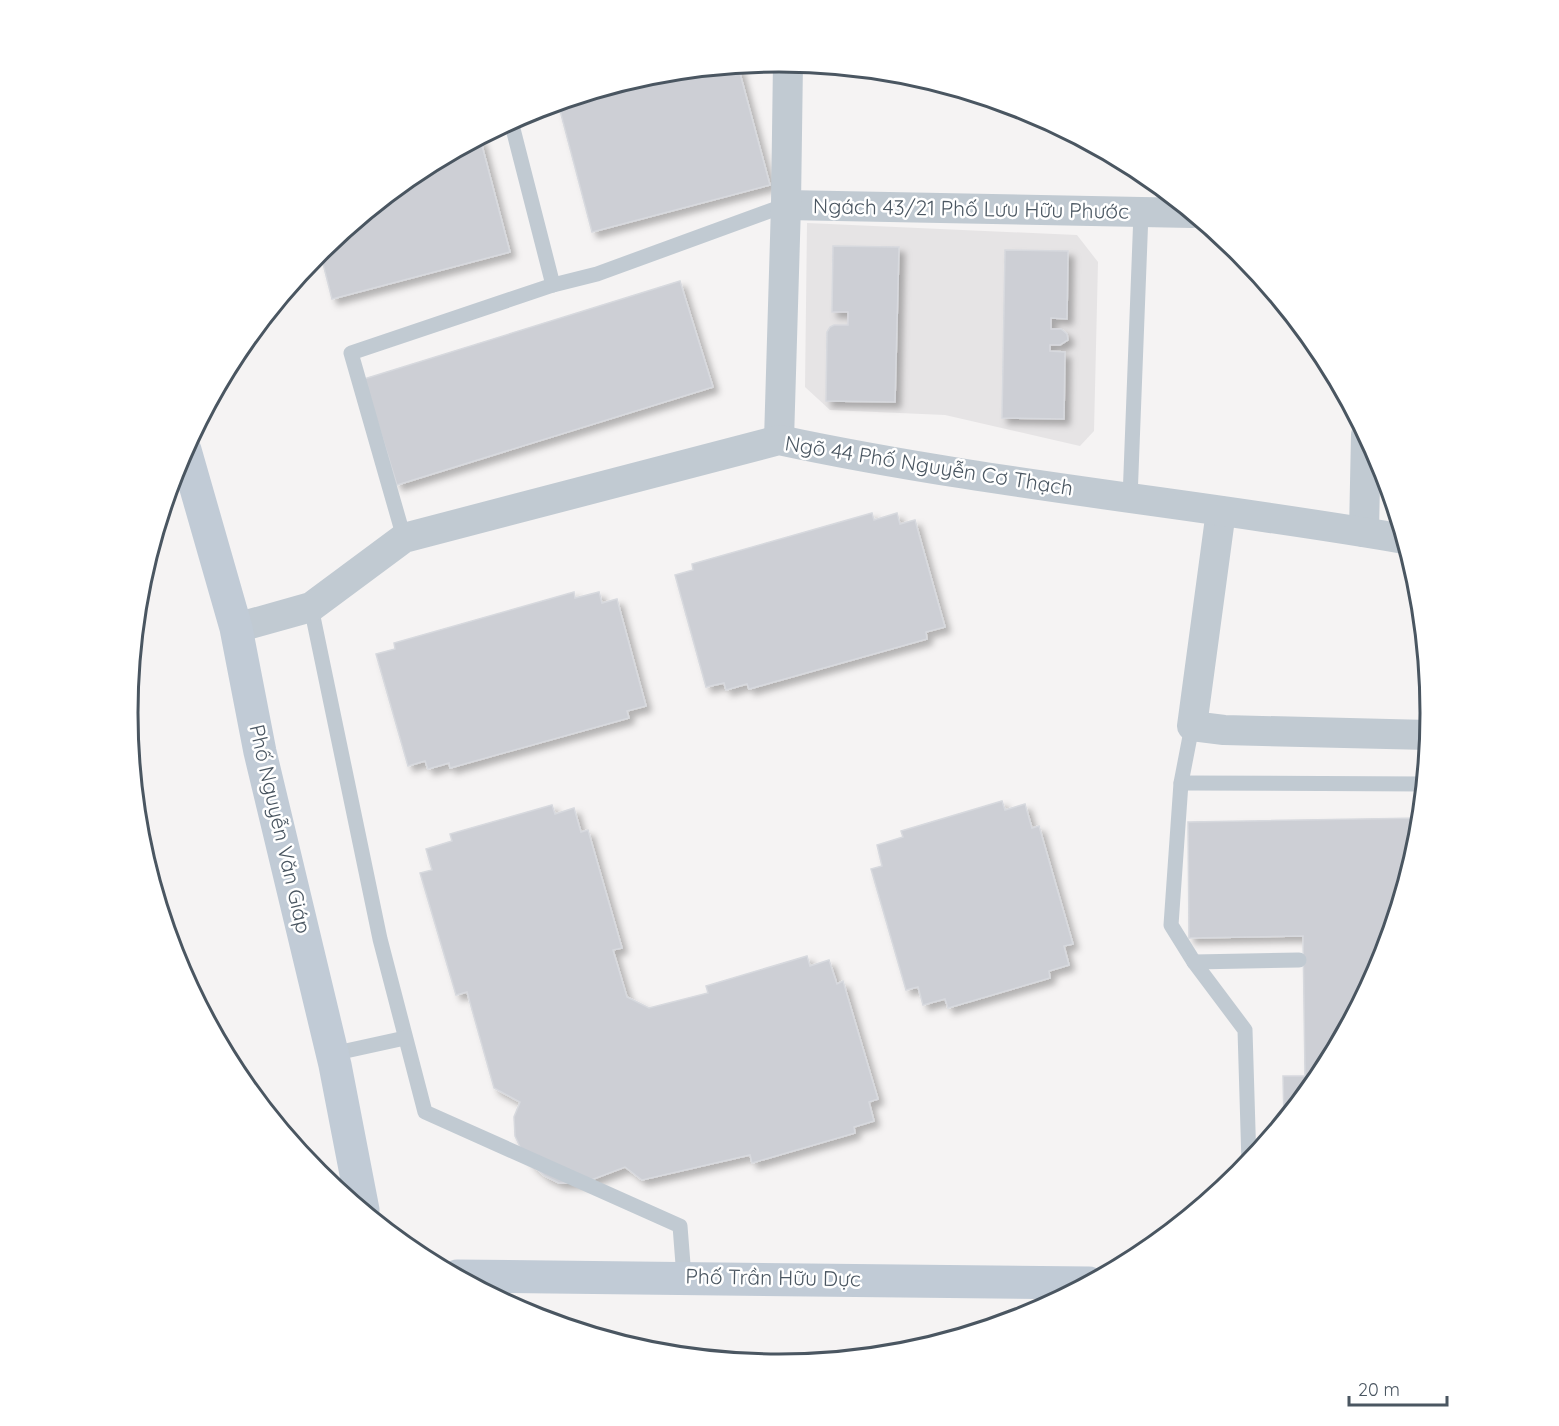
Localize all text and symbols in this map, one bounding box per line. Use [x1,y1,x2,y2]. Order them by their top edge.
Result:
street label: Ngách 43/21 Phố Lưu Hữu Phước [813,192,1129,224]
street label: Ngõ 44 Phố Nguyễn Cơ Thạch [783,429,1075,501]
street label: Phố Nguyễn Văn Giáp [244,722,318,936]
street label: Phố Trần Hữu Dực [685,1262,861,1292]
scale bar [1349,1369,1446,1407]
text: 20 m [1358,1378,1400,1401]

